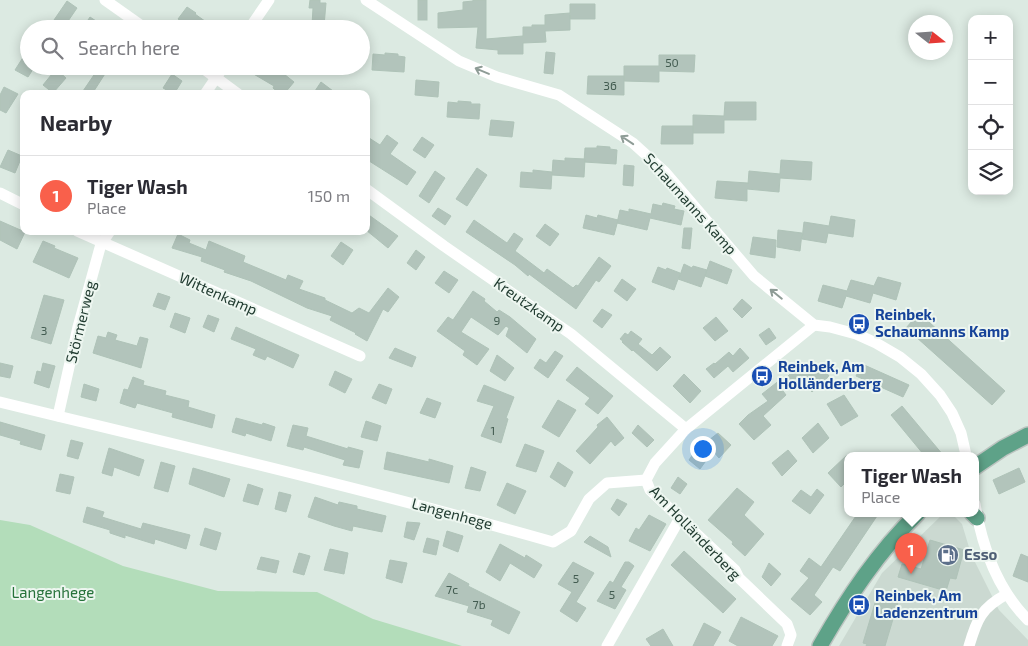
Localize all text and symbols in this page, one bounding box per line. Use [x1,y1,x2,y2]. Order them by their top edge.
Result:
north arrow [908,15,953,60]
map controls [968,15,1013,195]
button: + [968,15,1013,60]
search box [20,20,370,75]
icon: search [38,34,66,62]
text: Search here [78,36,180,59]
house number: 50 [665,55,679,69]
button: − [968,60,1013,105]
one-way arrow [475,65,490,75]
house number: 36 [603,78,617,92]
button: locate [968,105,1013,150]
text: Nearby [40,110,112,135]
one-way arrow [621,135,635,145]
street label: Schaumanns Kamp [641,149,741,258]
button: layers [968,150,1013,195]
text: Tiger Wash [87,175,188,198]
text: 1 [53,186,59,205]
text: 150 m [308,186,350,205]
text: Place [87,198,126,217]
street label: Wittenkamp [176,268,260,318]
street label: Kreutzkamp [491,273,568,335]
street label: Störmerweg [61,278,99,365]
one-way arrow [770,288,783,299]
place label: Reinbek, Schaumanns Kamp [875,305,1009,340]
bus stop icon: Reinbek, Schaumanns Kamp [847,312,871,336]
house number: 9 [494,313,501,327]
house number: 3 [41,323,47,337]
place label: Reinbek, Am Holländerberg [778,357,881,392]
bus stop icon: Reinbek, Am Holländerberg [750,364,774,388]
house number: 1 [491,423,495,437]
your location [690,436,716,462]
popup [844,452,979,517]
text: Tiger Wash [861,464,962,487]
street label: Am Holländerberg [646,482,746,584]
text: Place [861,487,900,506]
street label: Langenhege [410,494,495,532]
pin: 1 [895,533,927,574]
fuel station icon: Esso [936,543,960,567]
place label: Esso [964,545,998,563]
house number: 5 [573,571,579,585]
house number: 7c [446,582,458,596]
park label: Langenhege [12,583,94,601]
place label: Reinbek, Am Ladenzentrum [875,586,978,621]
house number: 5 [609,587,615,601]
bus stop icon: Reinbek, Am Ladenzentrum [847,593,871,617]
house number: 7b [473,597,486,611]

